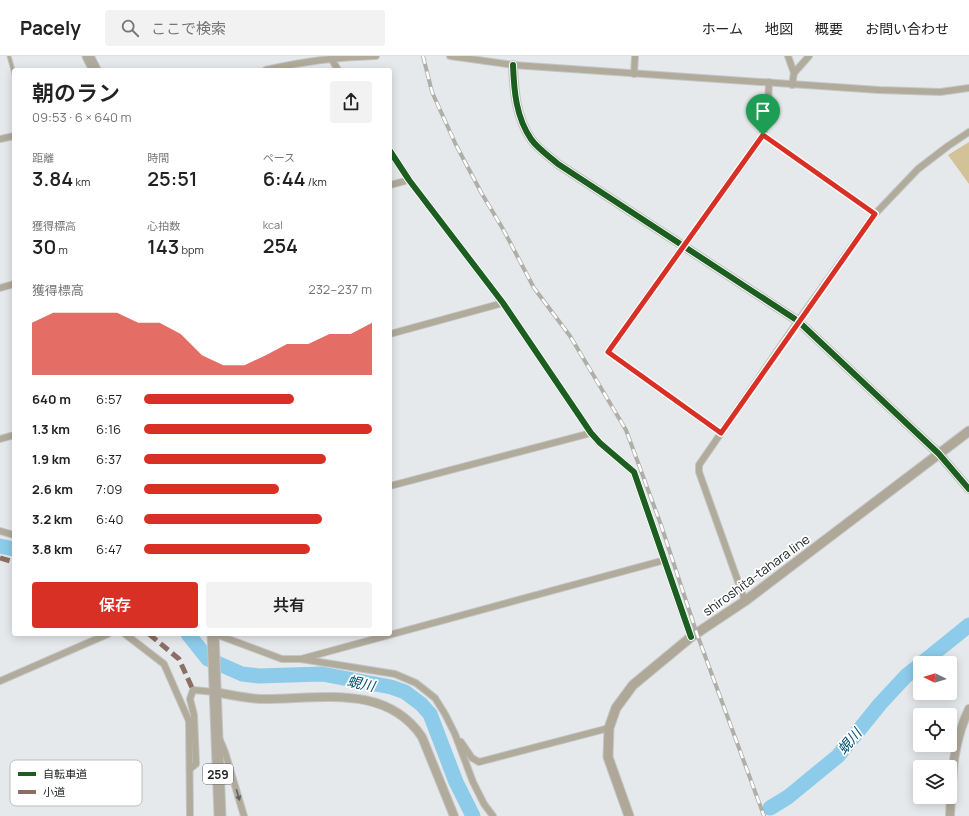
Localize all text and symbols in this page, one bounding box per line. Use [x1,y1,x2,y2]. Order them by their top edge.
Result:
search box [105,10,385,46]
text: Pacely [20,15,81,41]
icon: search [119,17,141,39]
text: ここで検索 [151,18,226,39]
text: ホーム [701,19,743,38]
text: 地図 [765,19,793,38]
text: 概要 [815,19,843,38]
text: お問い合わせ [865,19,949,38]
text: 朝のラン [32,78,120,108]
button: share [330,81,372,123]
pin [746,94,780,135]
icon: arrive [752,100,774,122]
text: 09:53 · 6 × 640 m [32,108,132,126]
text: 距離 [32,150,54,165]
text: 時間 [147,150,169,165]
text: ペース [263,150,295,165]
text: 3.84 [32,165,73,192]
text: 25:51 [147,165,197,192]
text: 6:44 [263,165,306,192]
text: km [73,174,90,189]
text: /km [306,174,327,189]
text: kcal [263,217,283,232]
text: 獲得標高 [32,218,76,233]
text: 心拍数 [147,218,180,233]
text: 254 [263,232,298,259]
text: 30 [32,233,56,260]
text: 143 [147,233,179,260]
text: m [56,242,68,257]
text: bpm [179,242,204,257]
text: 232–237 m [308,280,372,298]
text: 獲得標高 [32,281,84,299]
text: 640 m [32,390,71,408]
text: 6:57 [96,390,122,408]
text: 1.3 km [32,420,70,438]
text: 6:16 [96,420,121,438]
text: 1.9 km [32,450,70,468]
text: 6:37 [96,450,122,468]
text: 2.6 km [32,480,73,498]
text: 7:09 [96,480,122,498]
text: 3.2 km [32,510,73,528]
text: 6:40 [96,510,124,528]
street label: shiroshita-tahara line [699,530,813,620]
text: 3.8 km [32,540,73,558]
text: 6:47 [96,540,122,558]
button: 保存 [32,582,198,628]
button: 共有 [206,582,372,628]
north arrow [913,656,957,700]
map controls [913,656,957,804]
water label: 蜆川 [345,671,379,696]
button: locate [913,708,957,752]
water label: 蜆川 [833,723,867,758]
legend [10,760,142,806]
button: layers [913,760,957,804]
road number: 259 [203,764,233,784]
text: 自転車道 [43,766,87,781]
text: 小道 [43,784,65,799]
one-way arrow [235,789,241,801]

